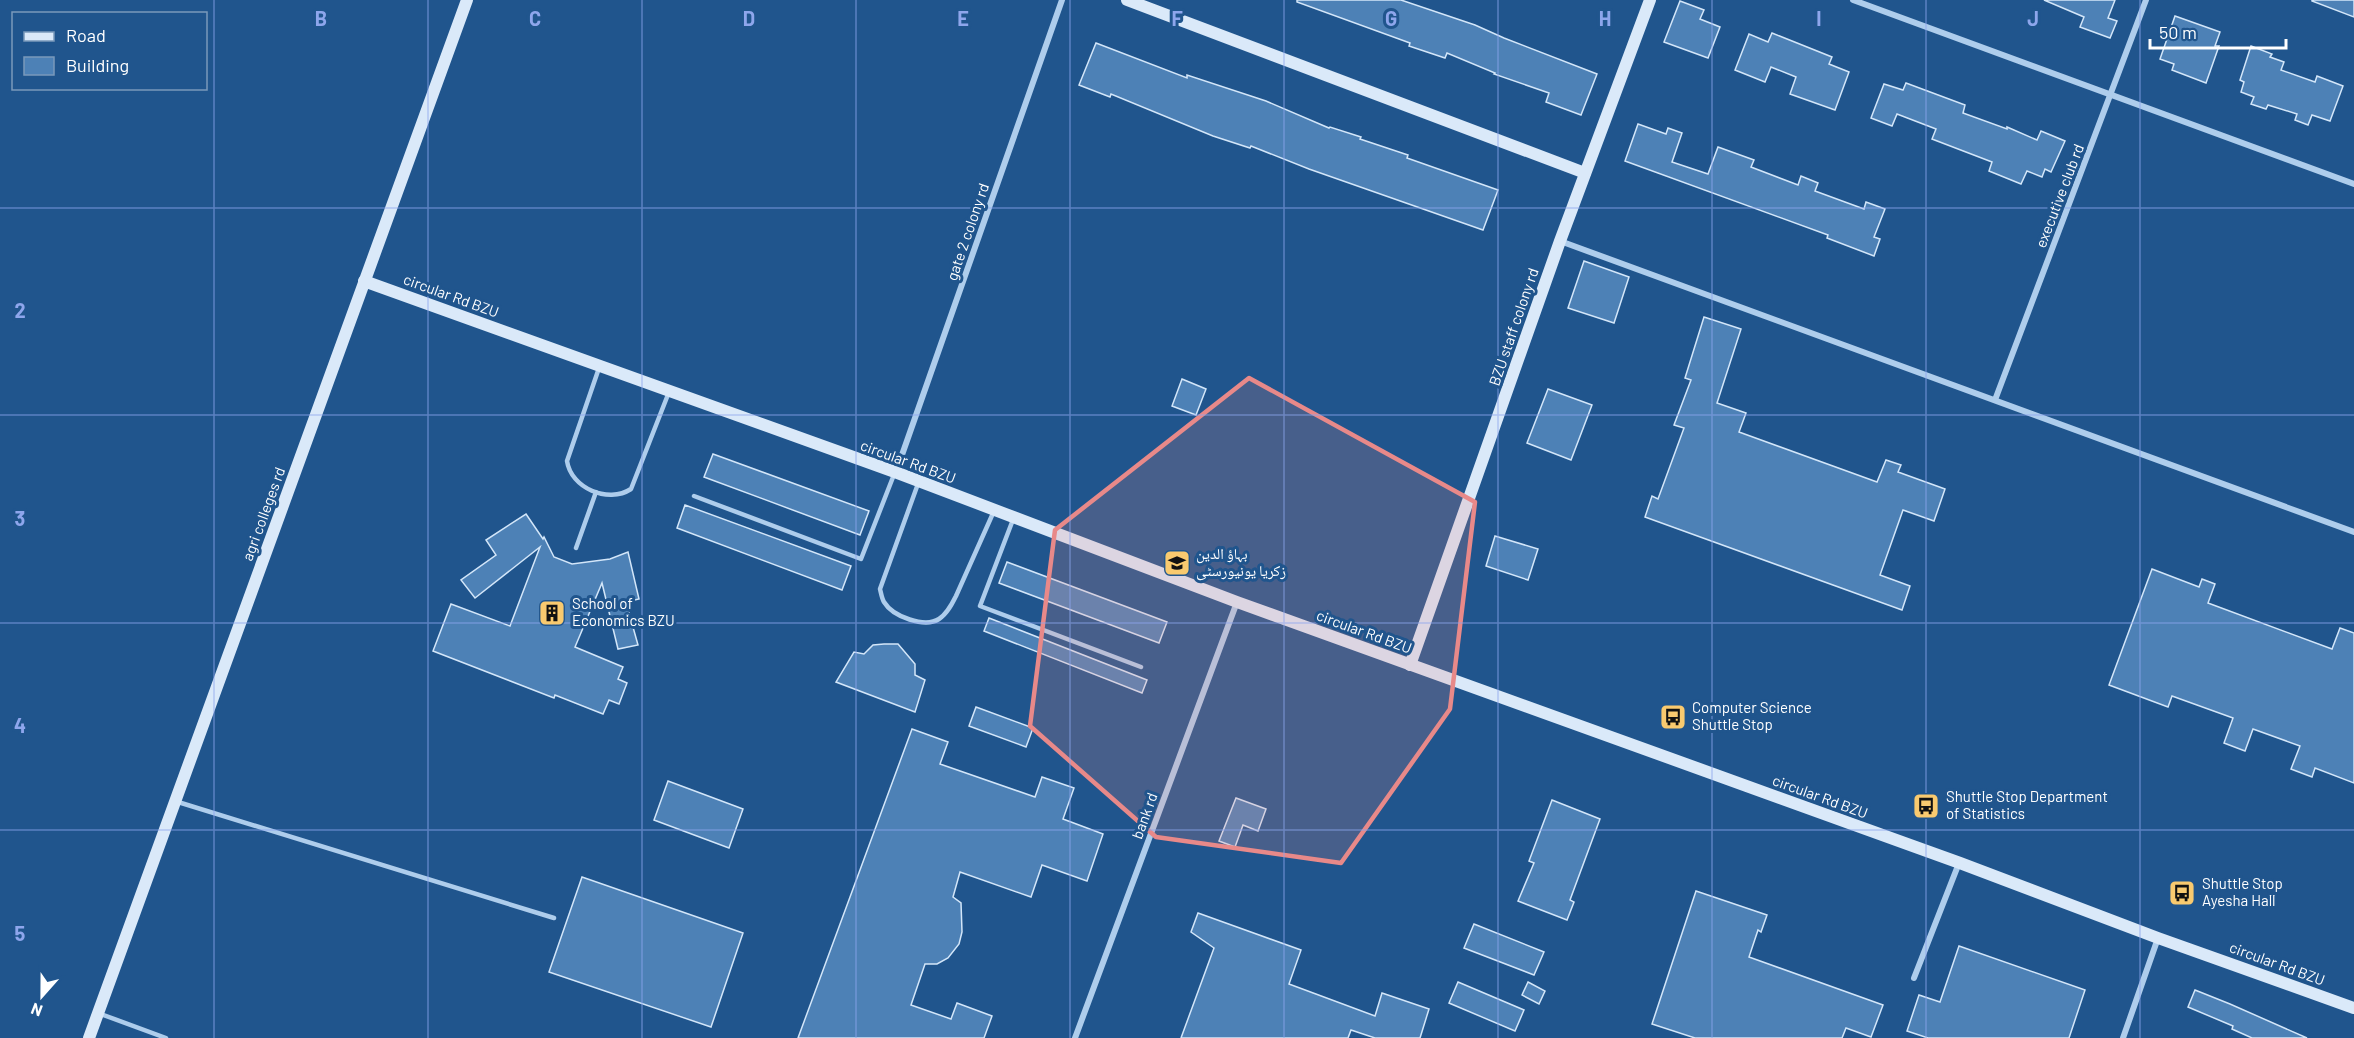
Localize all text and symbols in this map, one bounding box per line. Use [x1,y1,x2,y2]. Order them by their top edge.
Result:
text: B [315,6,327,30]
text: C [529,6,541,30]
text: D [743,6,755,30]
text: E [957,6,969,30]
text: F [1171,6,1183,30]
text: G [1385,6,1397,30]
text: H [1599,6,1611,30]
text: I [1816,6,1822,30]
text: J [2027,6,2039,30]
legend [12,12,207,90]
scale bar [2150,12,2286,50]
text: 50 m [2159,21,2197,43]
text: Road [66,24,106,46]
text: Building [66,54,129,76]
street label: executive club rd [2031,141,2087,250]
street label: gate 2 colony rd [942,181,992,283]
street label: BZU staff colony rd [1484,265,1542,388]
street label: circular Rd BZU [401,269,501,321]
text: 2 [14,298,26,322]
street label: circular Rd BZU [858,435,958,487]
street label: agri colleges rd [238,464,288,563]
text: 3 [15,506,25,530]
place label: بہاؤ الدین زکریا یونیورسٹی [1196,544,1286,581]
school or university icon: بہاؤ الدین زکریا یونیورسٹی [1162,548,1192,578]
place label: School of Economics BZU [572,594,675,629]
building icon: School of Economics BZU [537,598,567,628]
street label: circular Rd BZU [1314,605,1414,657]
place label: Computer Science Shuttle Stop [1692,698,1812,733]
bus stop icon: Computer Science Shuttle Stop [1658,702,1688,732]
text: 4 [14,713,26,737]
street label: circular Rd BZU [1770,770,1870,822]
place label: Shuttle Stop Department of Statistics [1946,787,2108,822]
street label: bank rd [1127,790,1161,841]
bus stop icon: Shuttle Stop Department of Statistics [1911,791,1941,821]
place label: Shuttle Stop Ayesha Hall [2202,874,2283,909]
bus stop icon: Shuttle Stop Ayesha Hall [2167,878,2197,908]
text: 5 [15,921,26,945]
street label: circular Rd BZU [2227,937,2327,989]
north arrow [12,966,72,1026]
text: N [28,1000,45,1021]

